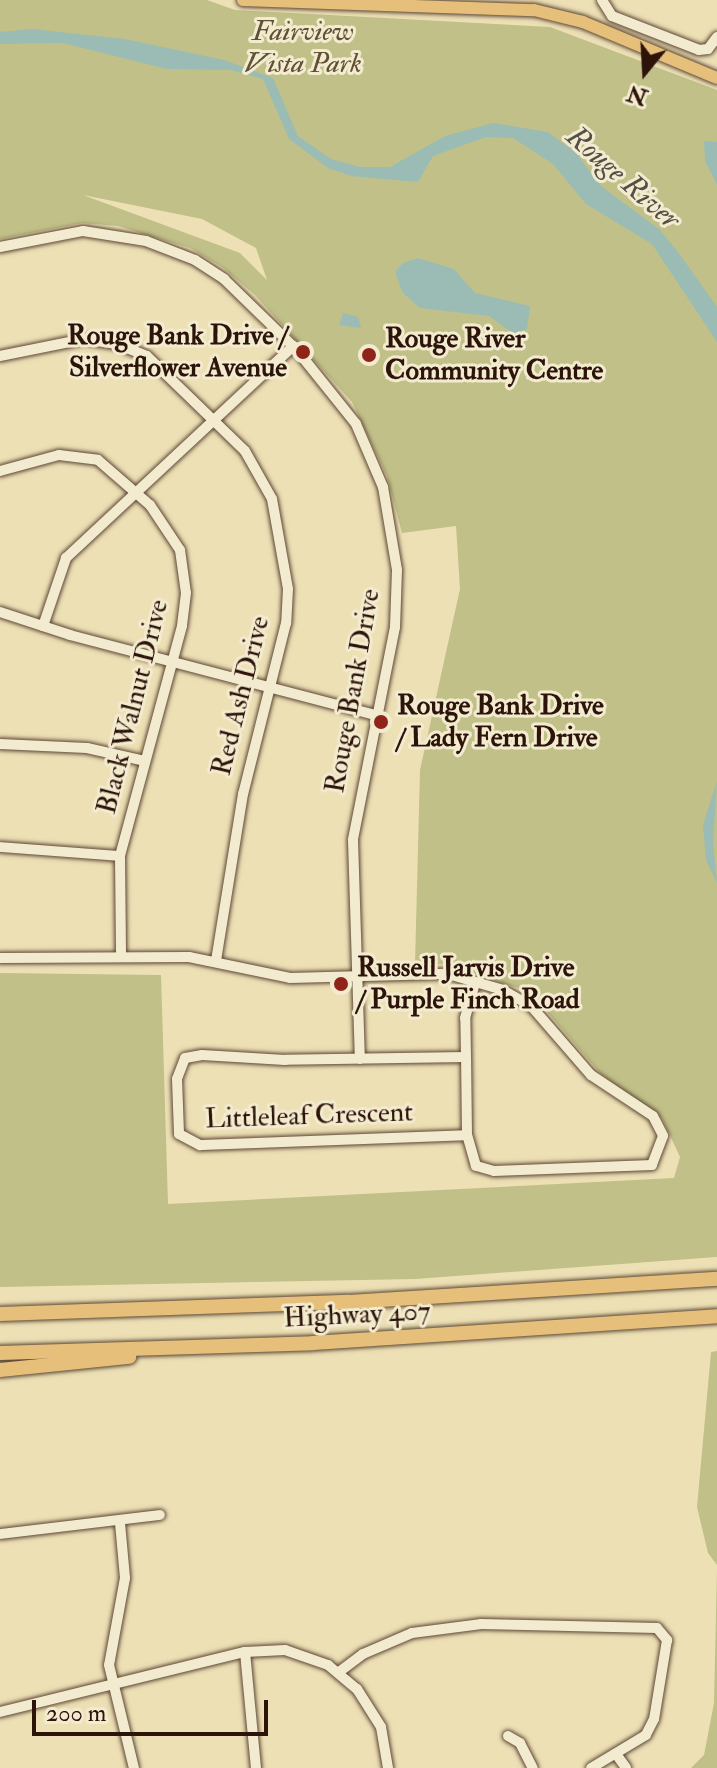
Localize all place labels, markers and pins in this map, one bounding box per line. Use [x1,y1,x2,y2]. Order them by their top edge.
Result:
place label: Rouge Bank Drive / Silverflower Avenue [67,319,287,385]
place label: Rouge River Community Centre [385,322,603,388]
marker: Rouge Bank Drive / Silverflower Avenue [294,343,312,361]
marker: Rouge River Community Centre [360,346,378,364]
place label: Rouge Bank Drive / Lady Fern Drive [397,689,604,755]
marker: Rouge Bank Drive / Lady Fern Drive [372,713,390,731]
place label: Russell Jarvis Drive / Purple Finch Road [357,951,580,1017]
marker: Russell Jarvis Drive / Purple Finch Road [332,975,350,993]

